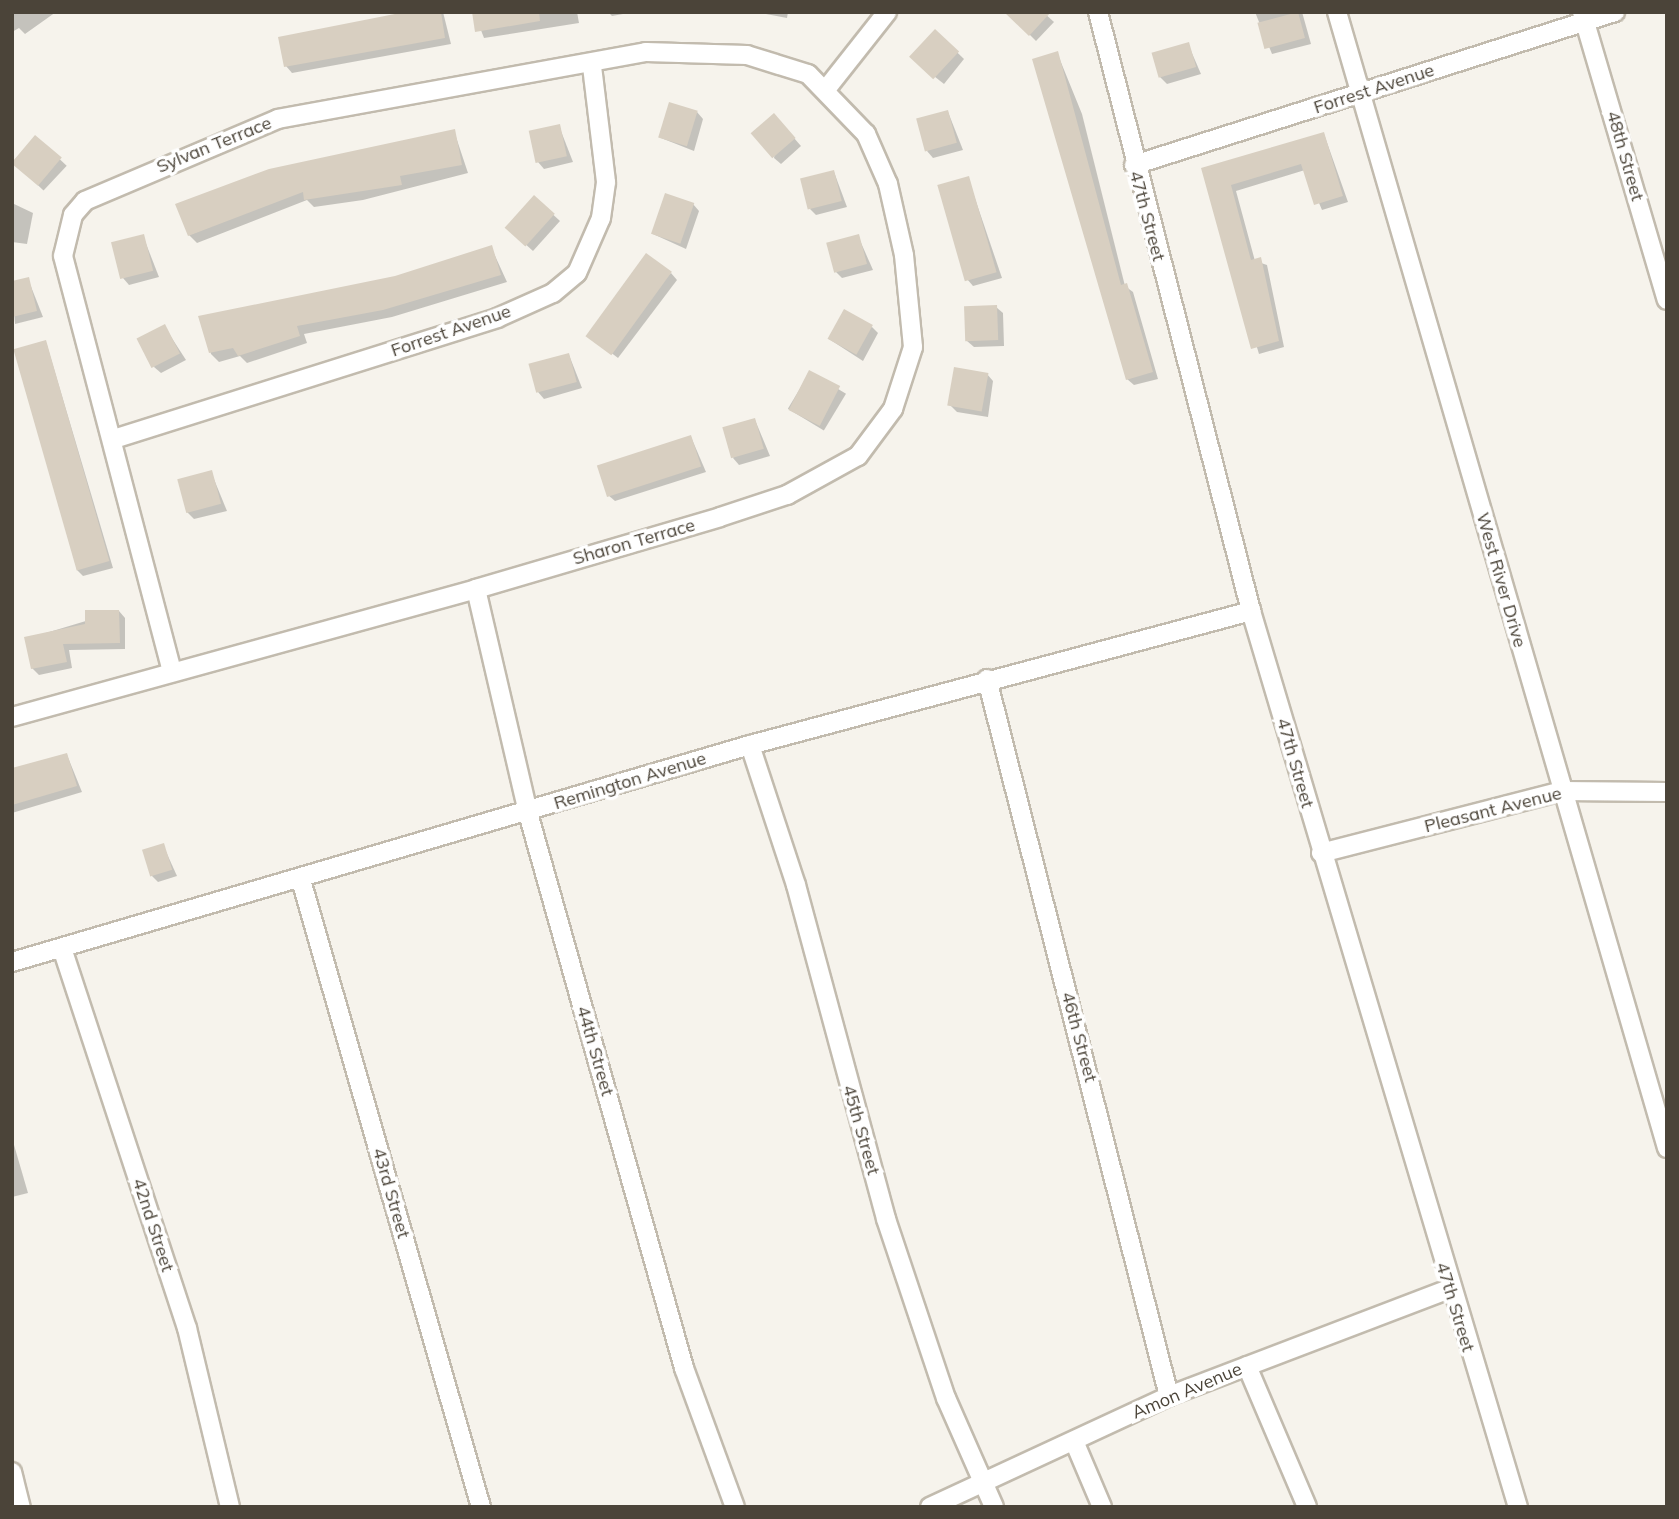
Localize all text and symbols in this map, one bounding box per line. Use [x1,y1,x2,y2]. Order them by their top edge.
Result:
street label: Forrest Avenue [1311,59,1437,119]
street label: 48th Street [1602,108,1648,204]
street label: Sylvan Terrace [153,112,275,178]
street label: 47th Street [1125,168,1169,264]
street label: Forrest Avenue [388,300,514,362]
street label: West River Drive [1471,510,1531,650]
street label: Sharon Terrace [570,514,698,570]
street label: 47th Street [1272,715,1318,811]
street label: Remington Avenue [551,748,709,814]
street label: Pleasant Avenue [1422,783,1564,837]
street label: 46th Street [1057,989,1101,1085]
street label: 44th Street [572,1003,618,1099]
street label: 45th Street [838,1082,884,1178]
street label: 43rd Street [368,1145,414,1241]
street label: 42nd Street [128,1175,178,1275]
street label: 47th Street [1431,1259,1479,1355]
street label: Amon Avenue [1129,1358,1245,1424]

